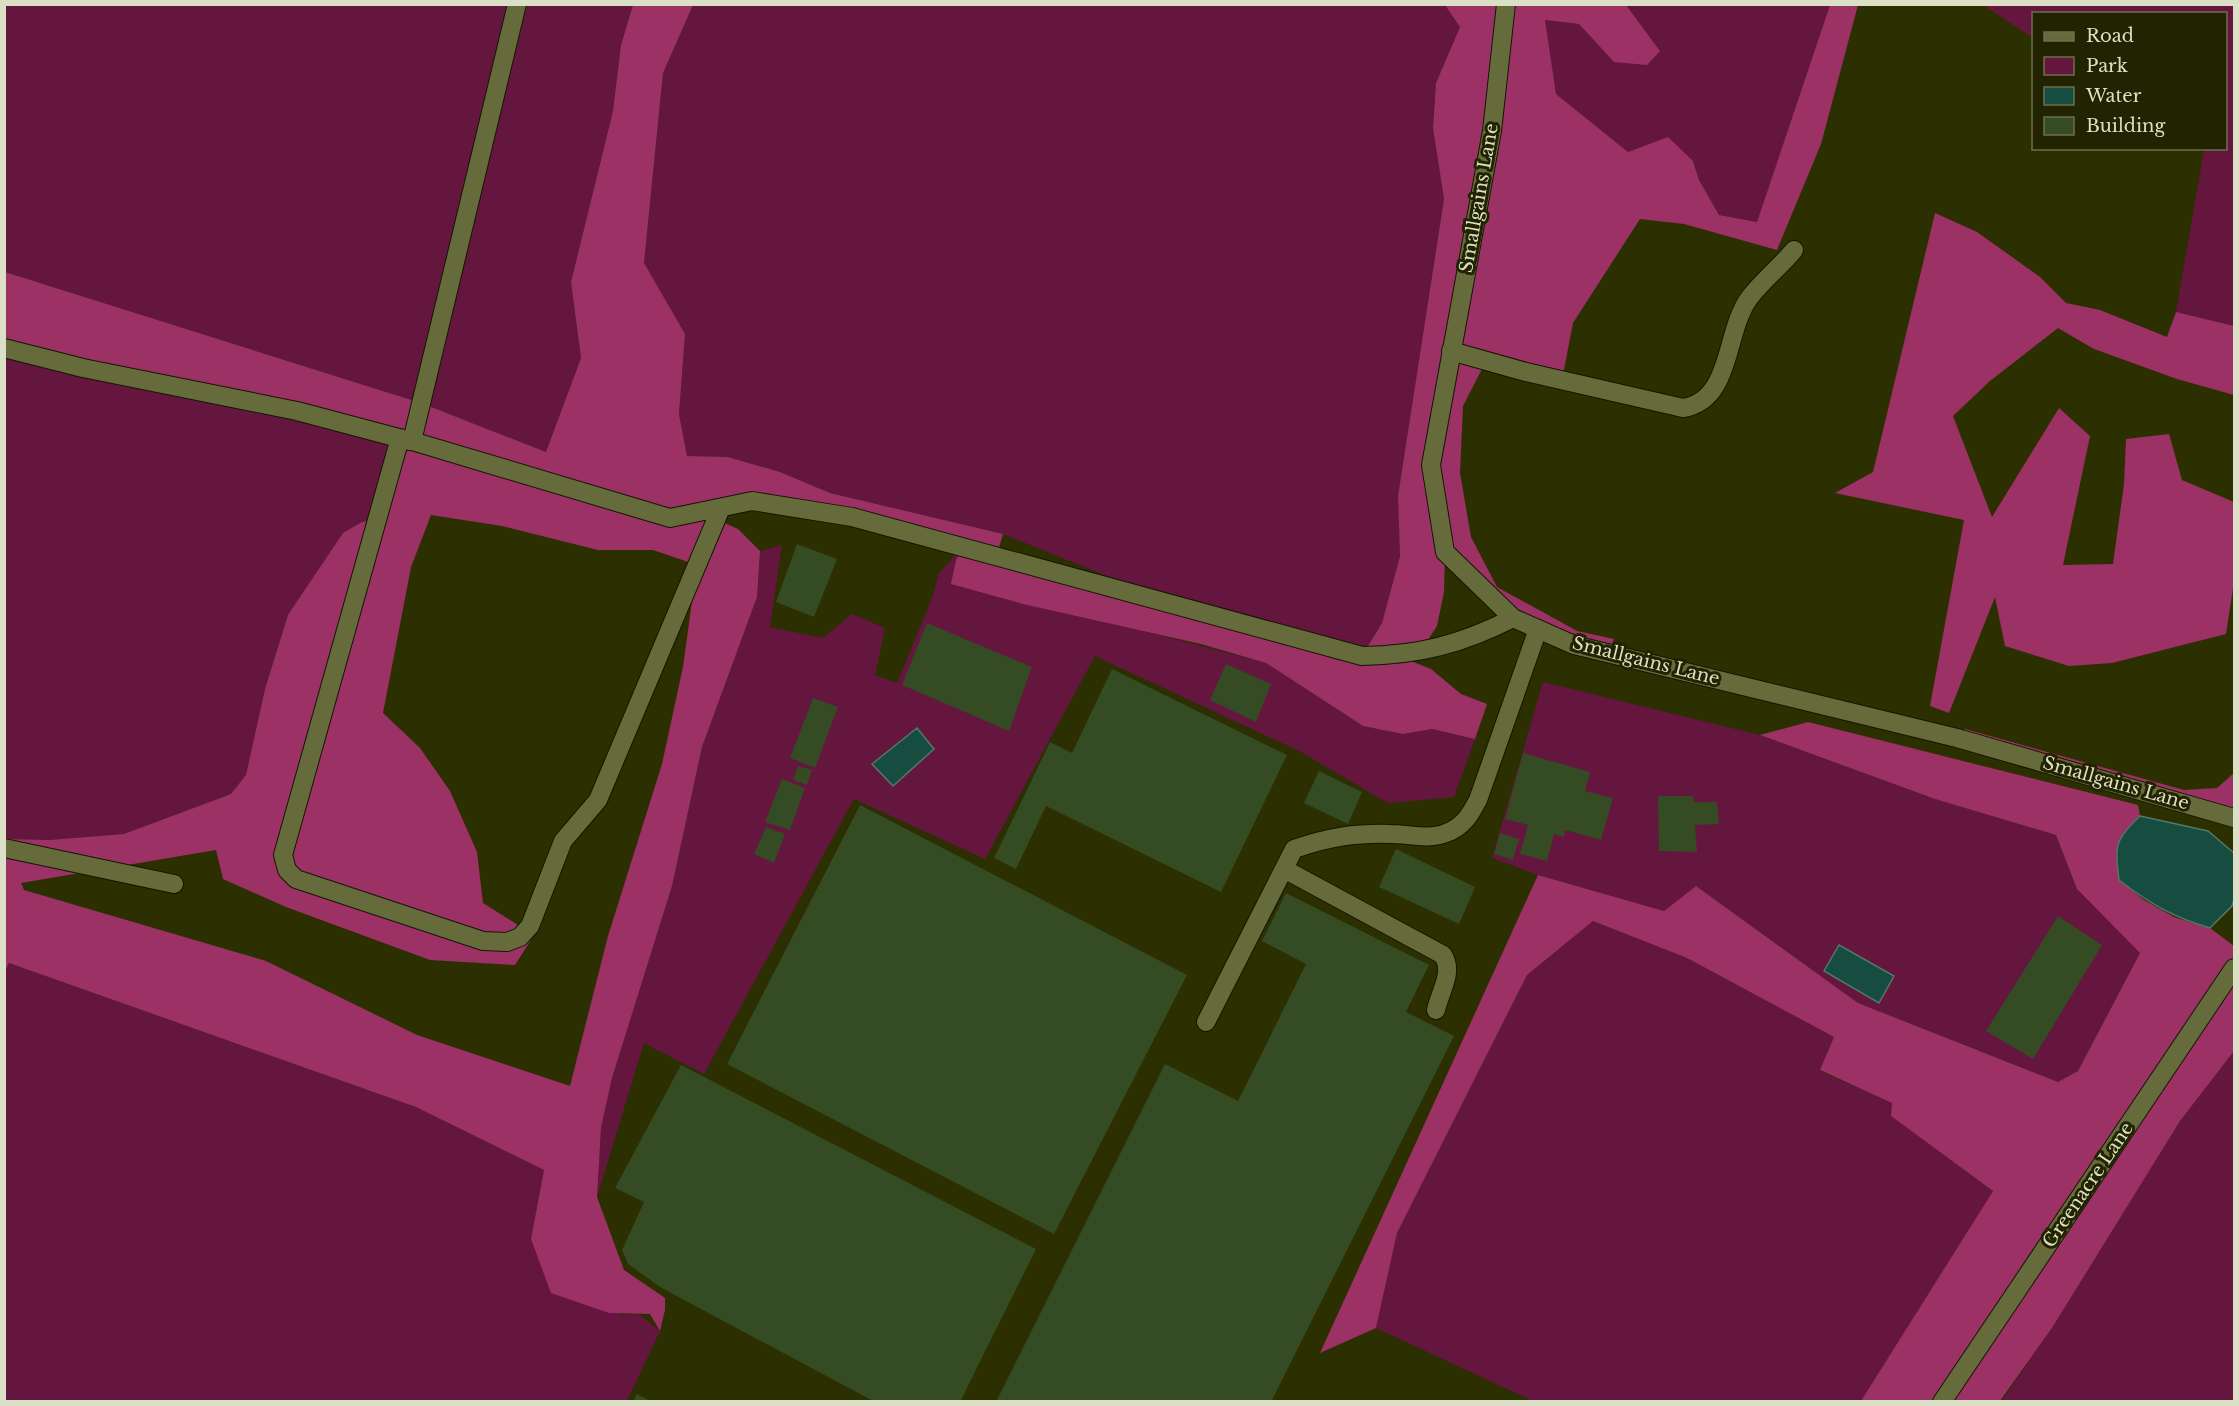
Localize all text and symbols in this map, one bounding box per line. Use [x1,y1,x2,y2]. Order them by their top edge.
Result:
legend [2032,12,2227,150]
text: Road [2086,25,2134,47]
text: Park [2086,55,2128,77]
text: Water [2085,85,2142,107]
text: Building [2086,115,2165,137]
street label: Smallgains Lane [1455,122,1503,274]
street label: Smallgains Lane [1570,632,1722,690]
street label: Smallgains Lane [2040,752,2192,814]
street label: Greenacre Lane [2038,1118,2138,1252]

